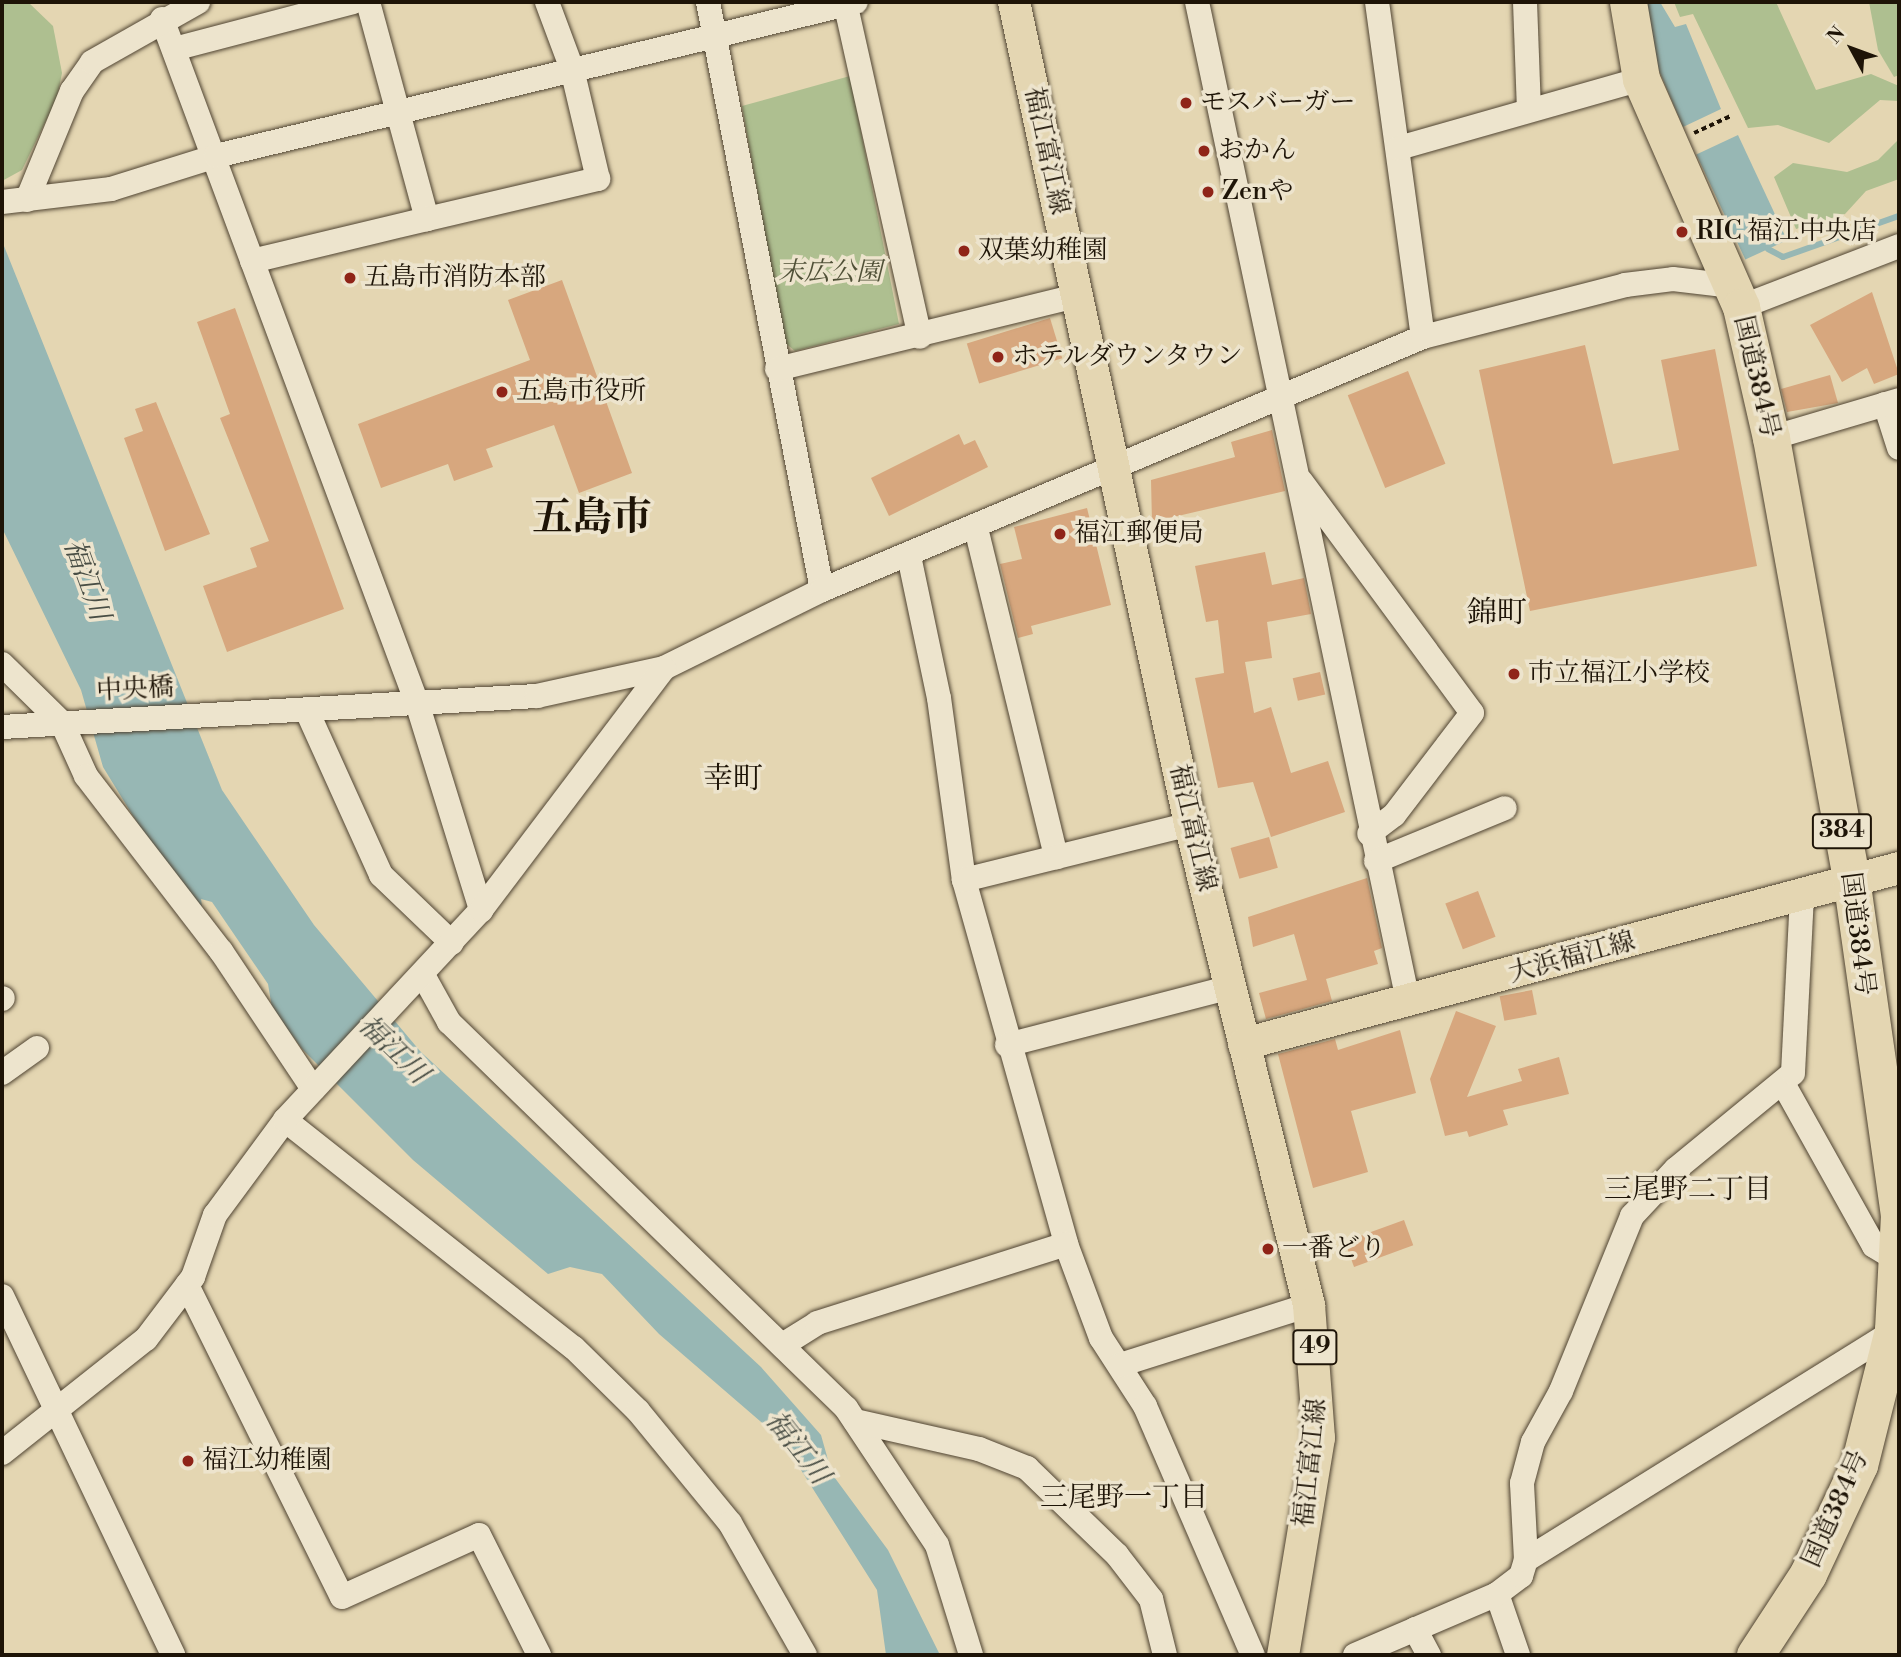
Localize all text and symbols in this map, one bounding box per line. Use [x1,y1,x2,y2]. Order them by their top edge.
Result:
north arrow [1817,14,1887,84]
text: N [1822,22,1850,49]
street label: 福江富江線 [1017,84,1075,218]
place label: モスバーガー [1200,87,1356,119]
marker: モスバーガー [1178,95,1194,111]
place label: おかん [1218,135,1296,167]
marker: おかん [1196,143,1212,159]
place label: Zenや [1222,176,1294,208]
marker: Zenや [1200,184,1216,200]
place label: RIC 福江中央店 [1696,216,1877,248]
marker: RIC 福江中央店 [1674,224,1690,240]
place label: 双葉幼稚園 [978,235,1108,267]
marker: 双葉幼稚園 [956,243,972,259]
park label: 末広公園 [778,257,882,289]
place label: 五島市消防本部 [364,262,546,294]
marker: 五島市消防本部 [342,270,358,286]
street label: 国道384号 [1727,313,1785,441]
place label: ホテルダウンタウン [1012,341,1246,373]
marker: ホテルダウンタウン [990,349,1006,365]
place label: 五島市役所 [516,376,646,408]
marker: 五島市役所 [494,384,510,400]
district label: 五島市 [532,494,652,542]
place label: 福江郵便局 [1074,518,1204,550]
marker: 福江郵便局 [1052,526,1068,542]
water label: 福江川 [56,535,116,625]
district label: 錦町 [1467,595,1527,631]
place label: 市立福江小学校 [1528,658,1710,690]
marker: 市立福江小学校 [1506,666,1522,682]
street label: 中央橋 [95,672,175,708]
district label: 幸町 [703,761,763,797]
street label: 福江富江線 [1162,761,1222,895]
road number: 384 [1811,810,1874,852]
street label: 国道384号 [1834,870,1880,998]
street label: 大浜福江線 [1505,926,1639,990]
water label: 福江川 [351,1009,435,1091]
district label: 三尾野二丁目 [1604,1173,1772,1207]
place label: 一番どり [1282,1233,1386,1265]
marker: 一番どり [1260,1241,1276,1257]
road number: 49 [1292,1326,1338,1367]
street label: 福江富江線 [1289,1397,1333,1529]
water label: 福江川 [758,1405,836,1491]
place label: 福江幼稚園 [202,1445,332,1477]
street label: 国道384号 [1796,1446,1876,1572]
marker: 福江幼稚園 [180,1453,196,1469]
district label: 三尾野一丁目 [1040,1481,1208,1515]

